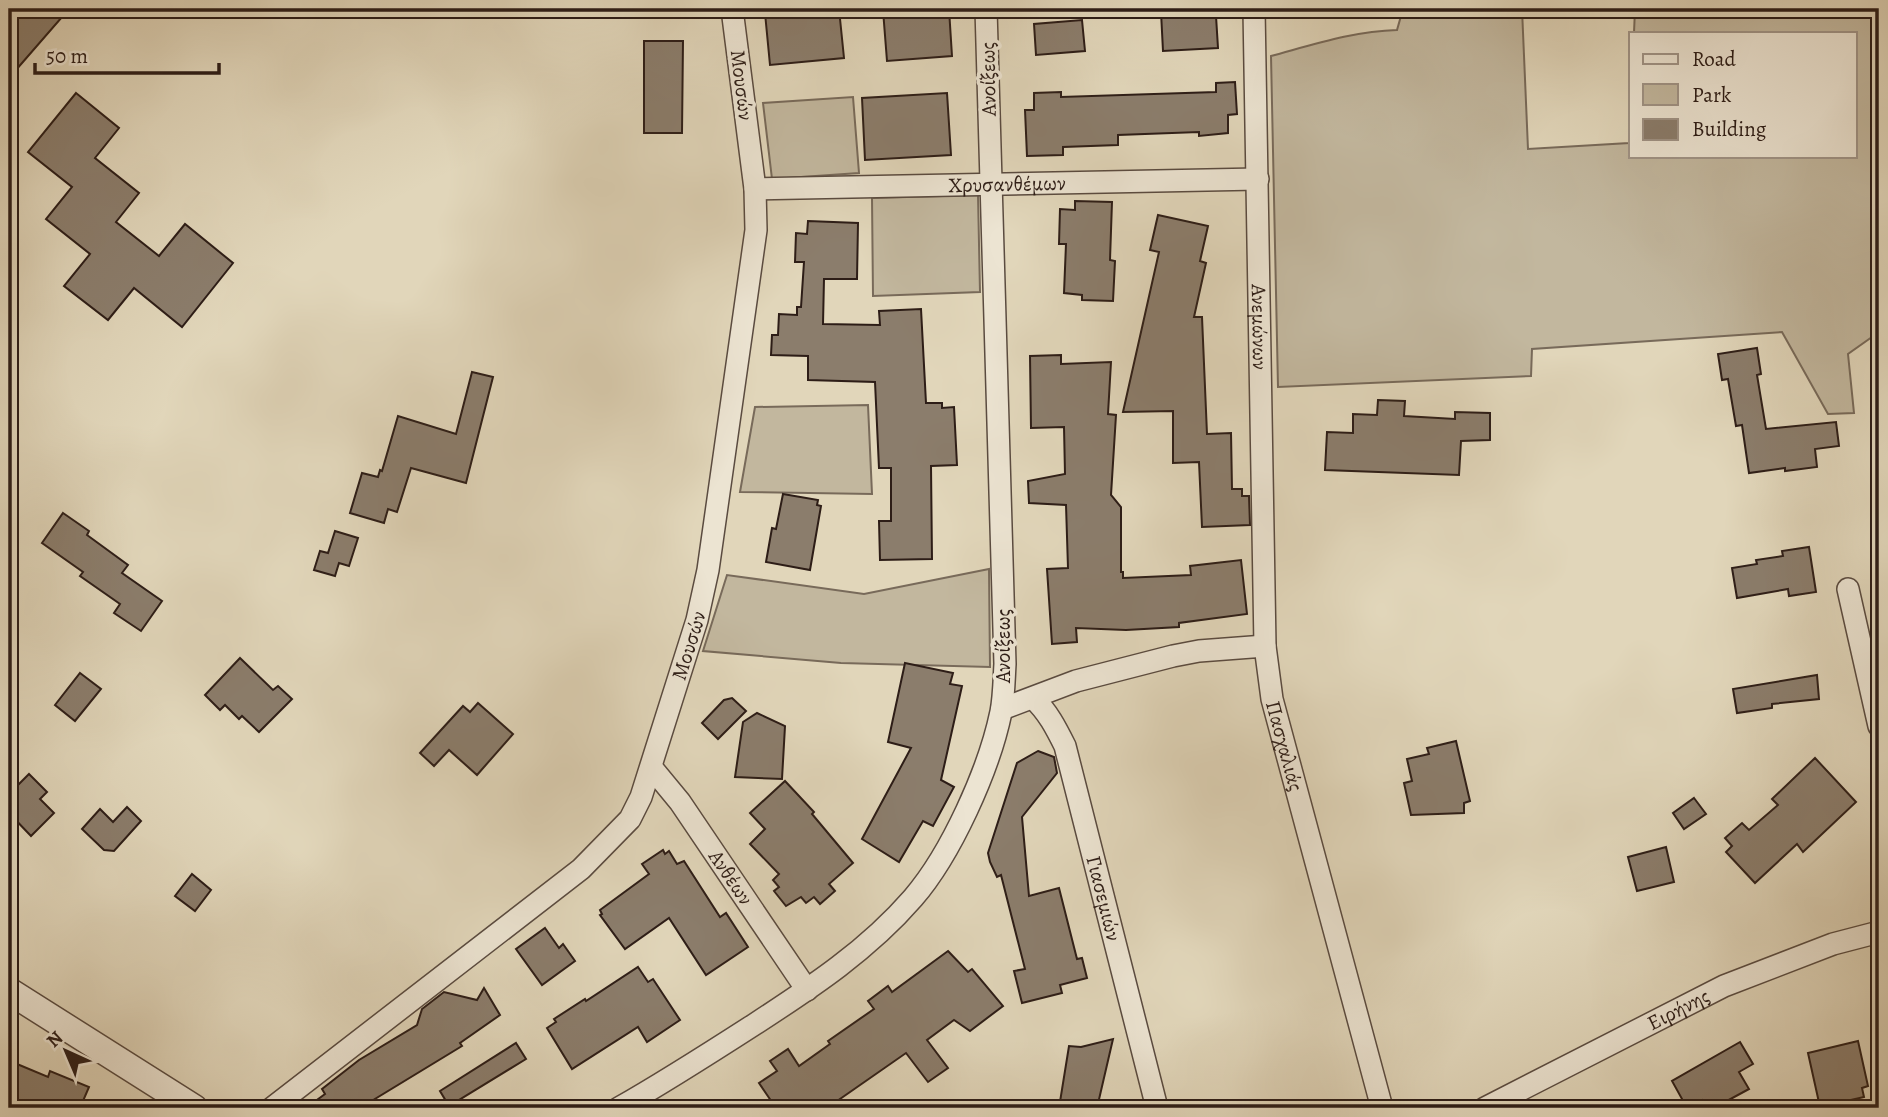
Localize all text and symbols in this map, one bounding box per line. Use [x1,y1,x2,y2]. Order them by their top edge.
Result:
scale bar [35,32,219,76]
legend [1629,32,1856,158]
text: 50 m [46,42,88,70]
street label: Ανοίξεως [973,42,1003,117]
text: Road [1692,45,1736,73]
street label: Μουσών [724,48,760,122]
text: Park [1692,81,1732,109]
text: Building [1692,115,1767,143]
street label: Χρυσανθέμων [948,169,1066,199]
street label: Ανεμώνων [1245,283,1274,370]
street label: Μουσών [665,608,713,684]
street label: Ανοίξεως [989,609,1017,684]
street label: Πασχαλιάς [1259,698,1310,794]
street label: Ανθέων [702,843,760,911]
street label: Γιασεμιών [1079,853,1128,944]
street label: Ειρήνης [1642,982,1714,1037]
north arrow [32,1016,102,1086]
text: N [41,1025,69,1054]

